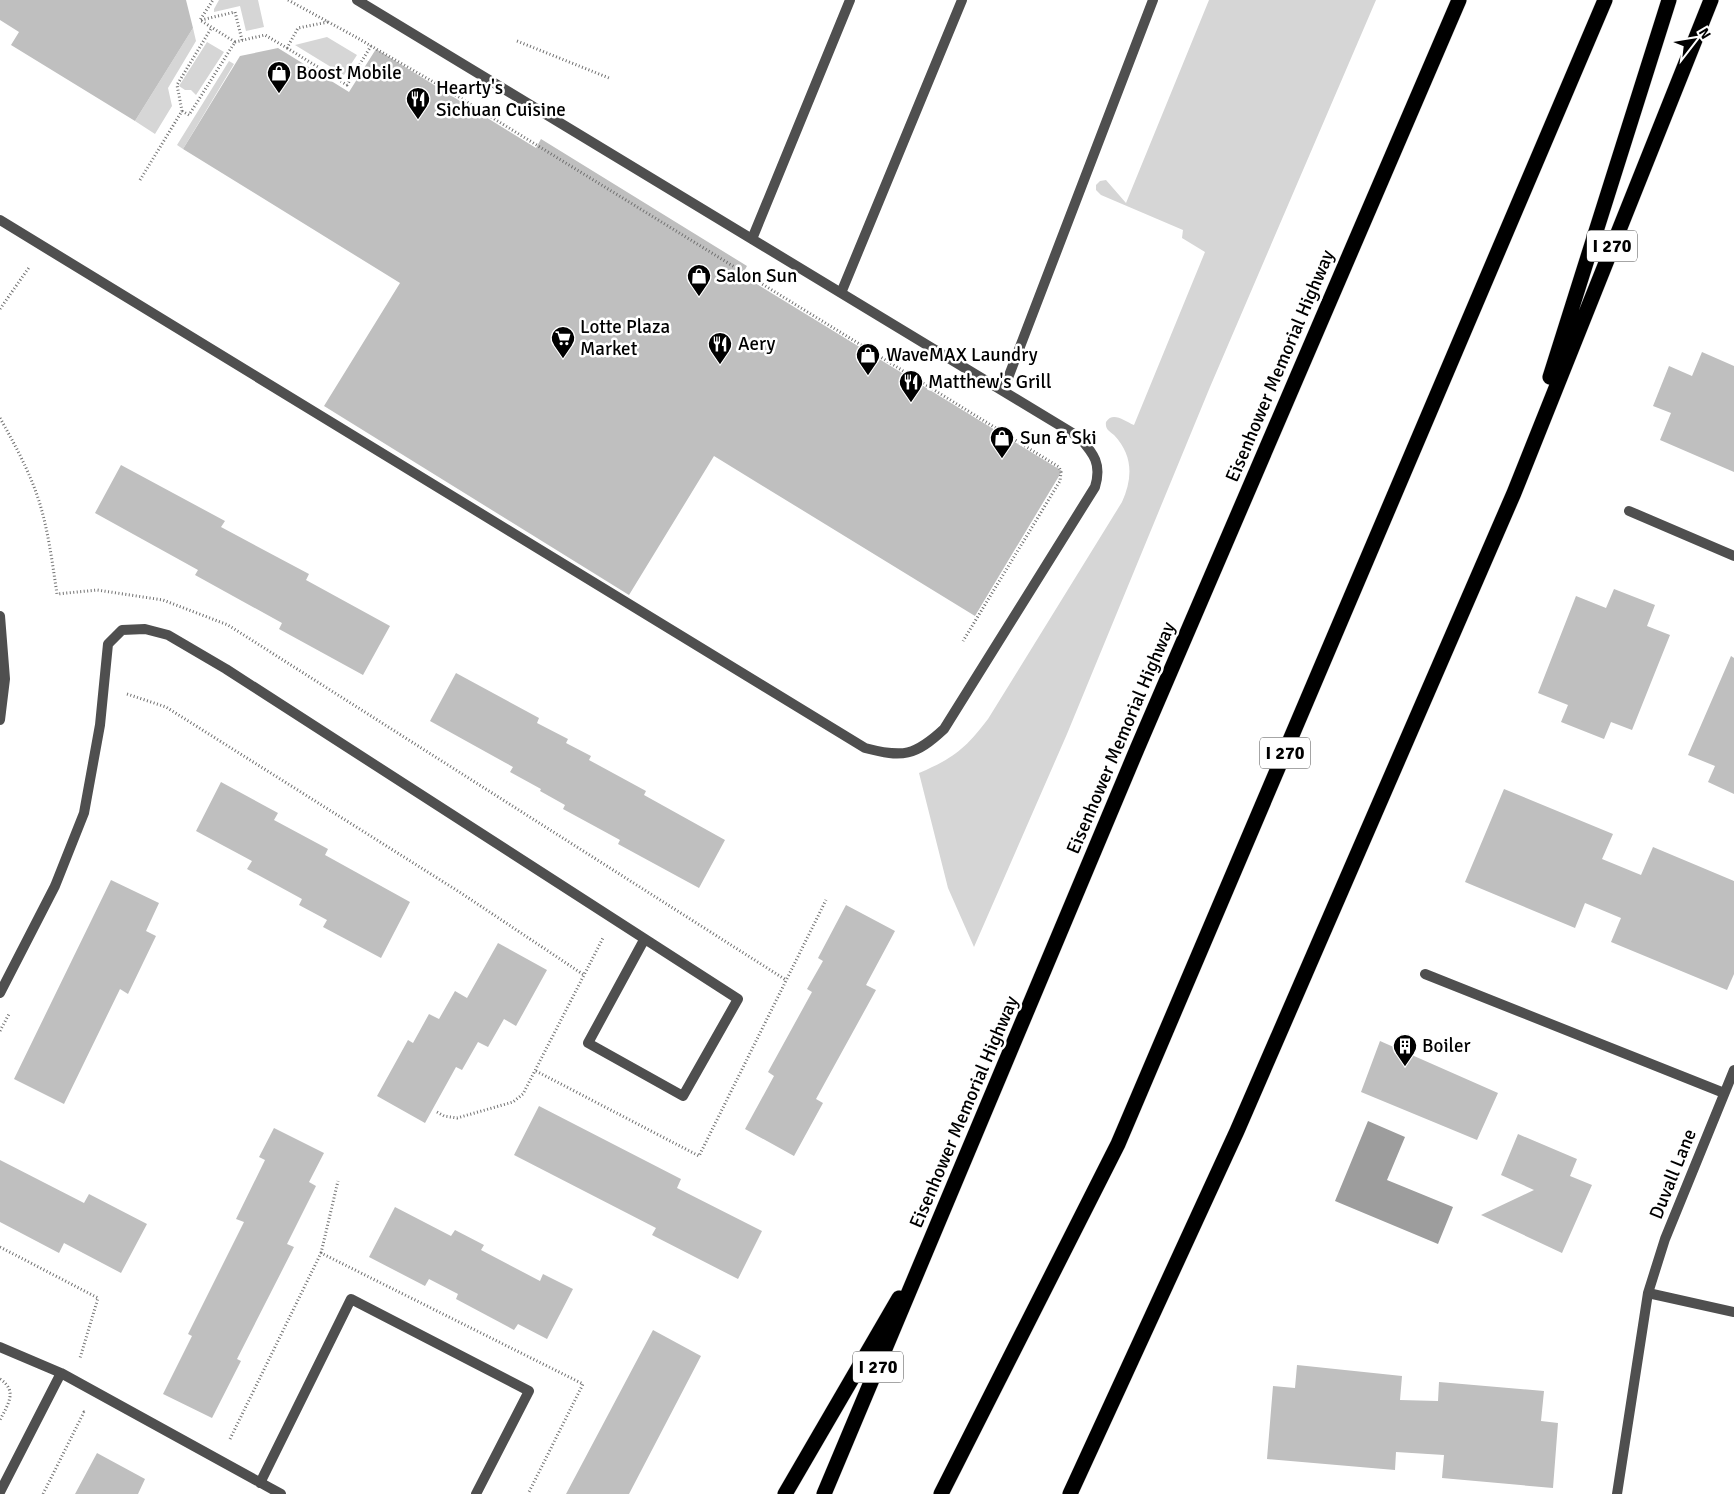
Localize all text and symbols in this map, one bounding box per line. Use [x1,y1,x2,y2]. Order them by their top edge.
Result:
north arrow [1669,15,1719,65]
text: N [1695,25,1715,42]
shop icon: Boost Mobile [266,60,292,94]
place label: Boost Mobile [296,61,402,85]
place label: Hearty's Sichuan Cuisine [436,76,566,122]
restaurant icon: Hearty's Sichuan Cuisine [405,86,431,120]
road number: I 270 [1587,230,1637,262]
street label: Eisenhower Memorial Highway [1220,246,1340,486]
shop icon: Salon Sun [686,263,712,297]
place label: Salon Sun [716,264,797,288]
place label: Lotte Plaza Market [580,315,670,361]
supermarket icon: Lotte Plaza Market [550,325,576,359]
restaurant icon: Aery [707,331,733,365]
place label: Aery [738,332,775,356]
shop icon: WaveMAX Laundry [855,342,881,376]
place label: WaveMAX Laundry [886,343,1038,367]
restaurant icon: Matthew's Grill [898,369,924,403]
place label: Matthew's Grill [928,370,1051,394]
shop icon: Sun & Ski [989,425,1015,459]
place label: Sun & Ski [1020,426,1097,450]
street label: Eisenhower Memorial Highway [1061,618,1181,858]
road number: I 270 [1260,738,1310,768]
street label: Eisenhower Memorial Highway [904,992,1024,1232]
building icon: Boiler [1392,1033,1418,1067]
place label: Boiler [1422,1034,1470,1058]
street label: Duvall Lane [1644,1125,1702,1223]
road number: I 270 [853,1351,903,1382]

